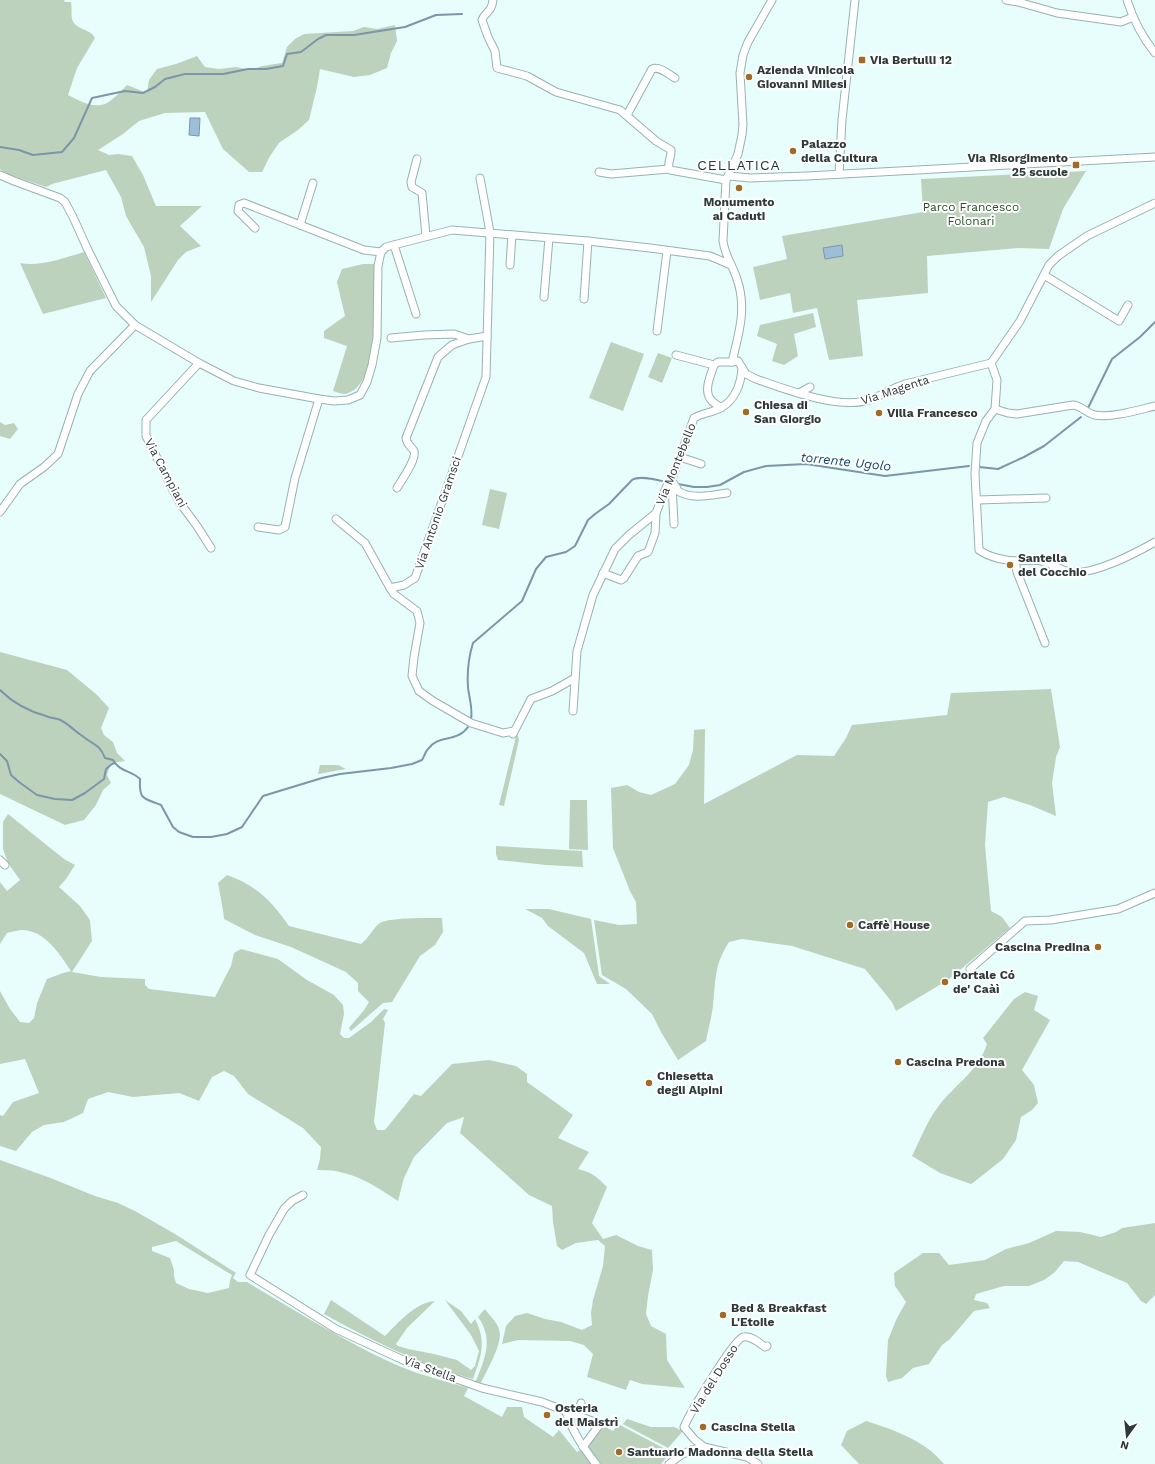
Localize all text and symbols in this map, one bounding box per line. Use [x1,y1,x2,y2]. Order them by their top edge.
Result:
place label: Via Bertulli 12 [870,53,952,67]
marker: Via Bertulli 12 [857,55,867,65]
place label: Azienda Vinicola Giovanni Milesi [757,63,854,91]
marker: Azienda Vinicola Giovanni Milesi [744,72,754,82]
place label: Palazzo della Cultura [801,137,878,165]
marker: Palazzo della Cultura [788,146,798,156]
place label: Via Risorgimento 25 scuole [967,151,1068,179]
district label: CELLATICA [697,157,781,173]
marker: Via Risorgimento 25 scuole [1071,160,1081,170]
marker: Monumento ai Caduti [734,183,744,193]
place label: Monumento ai Caduti [703,195,775,223]
park label: Parco Francesco Folonari [923,200,1019,228]
street label: Via Magenta [859,372,931,408]
place label: Chiesa di San Giorgio [754,398,821,426]
place label: Villa Francesco [887,406,978,420]
marker: Chiesa di San Giorgio [741,407,751,417]
marker: Villa Francesco [874,408,884,418]
street label: Via Montebello [653,421,699,507]
street label: Via Campiani [142,436,190,510]
water label: torrente Ugolo [800,449,892,474]
street label: Via Antonio Gramsci [412,455,464,571]
place label: Santella del Cocchio [1018,551,1087,579]
marker: Santella del Cocchio [1005,560,1015,570]
place label: Caffè House [858,918,930,932]
marker: Caffè House [845,920,855,930]
place label: Cascina Predina [995,940,1090,954]
marker: Cascina Predina [1093,942,1103,952]
place label: Portale Có de' Caàì [953,968,1015,996]
marker: Portale Có de' Caàì [940,977,950,987]
place label: Cascina Predona [906,1055,1005,1069]
marker: Cascina Predona [893,1057,903,1067]
place label: Chiesetta degli Alpini [657,1069,723,1097]
marker: Chiesetta degli Alpini [644,1078,654,1088]
place label: Bed & Breakfast L'Etoile [731,1301,827,1329]
marker: Bed & Breakfast L'Etoile [718,1310,728,1320]
street label: Via del Dosso [687,1342,741,1416]
street label: Via Stella [402,1353,459,1385]
place label: Osteria del Maistrì [555,1401,618,1429]
marker: Osteria del Maistrì [542,1410,552,1420]
north arrow [1107,1416,1147,1456]
place label: Cascina Stella [711,1420,795,1434]
marker: Cascina Stella [698,1422,708,1432]
text: N [1119,1438,1130,1453]
place label: Santuario Madonna della Stella [627,1445,813,1459]
marker: Santuario Madonna della Stella [614,1447,624,1457]

